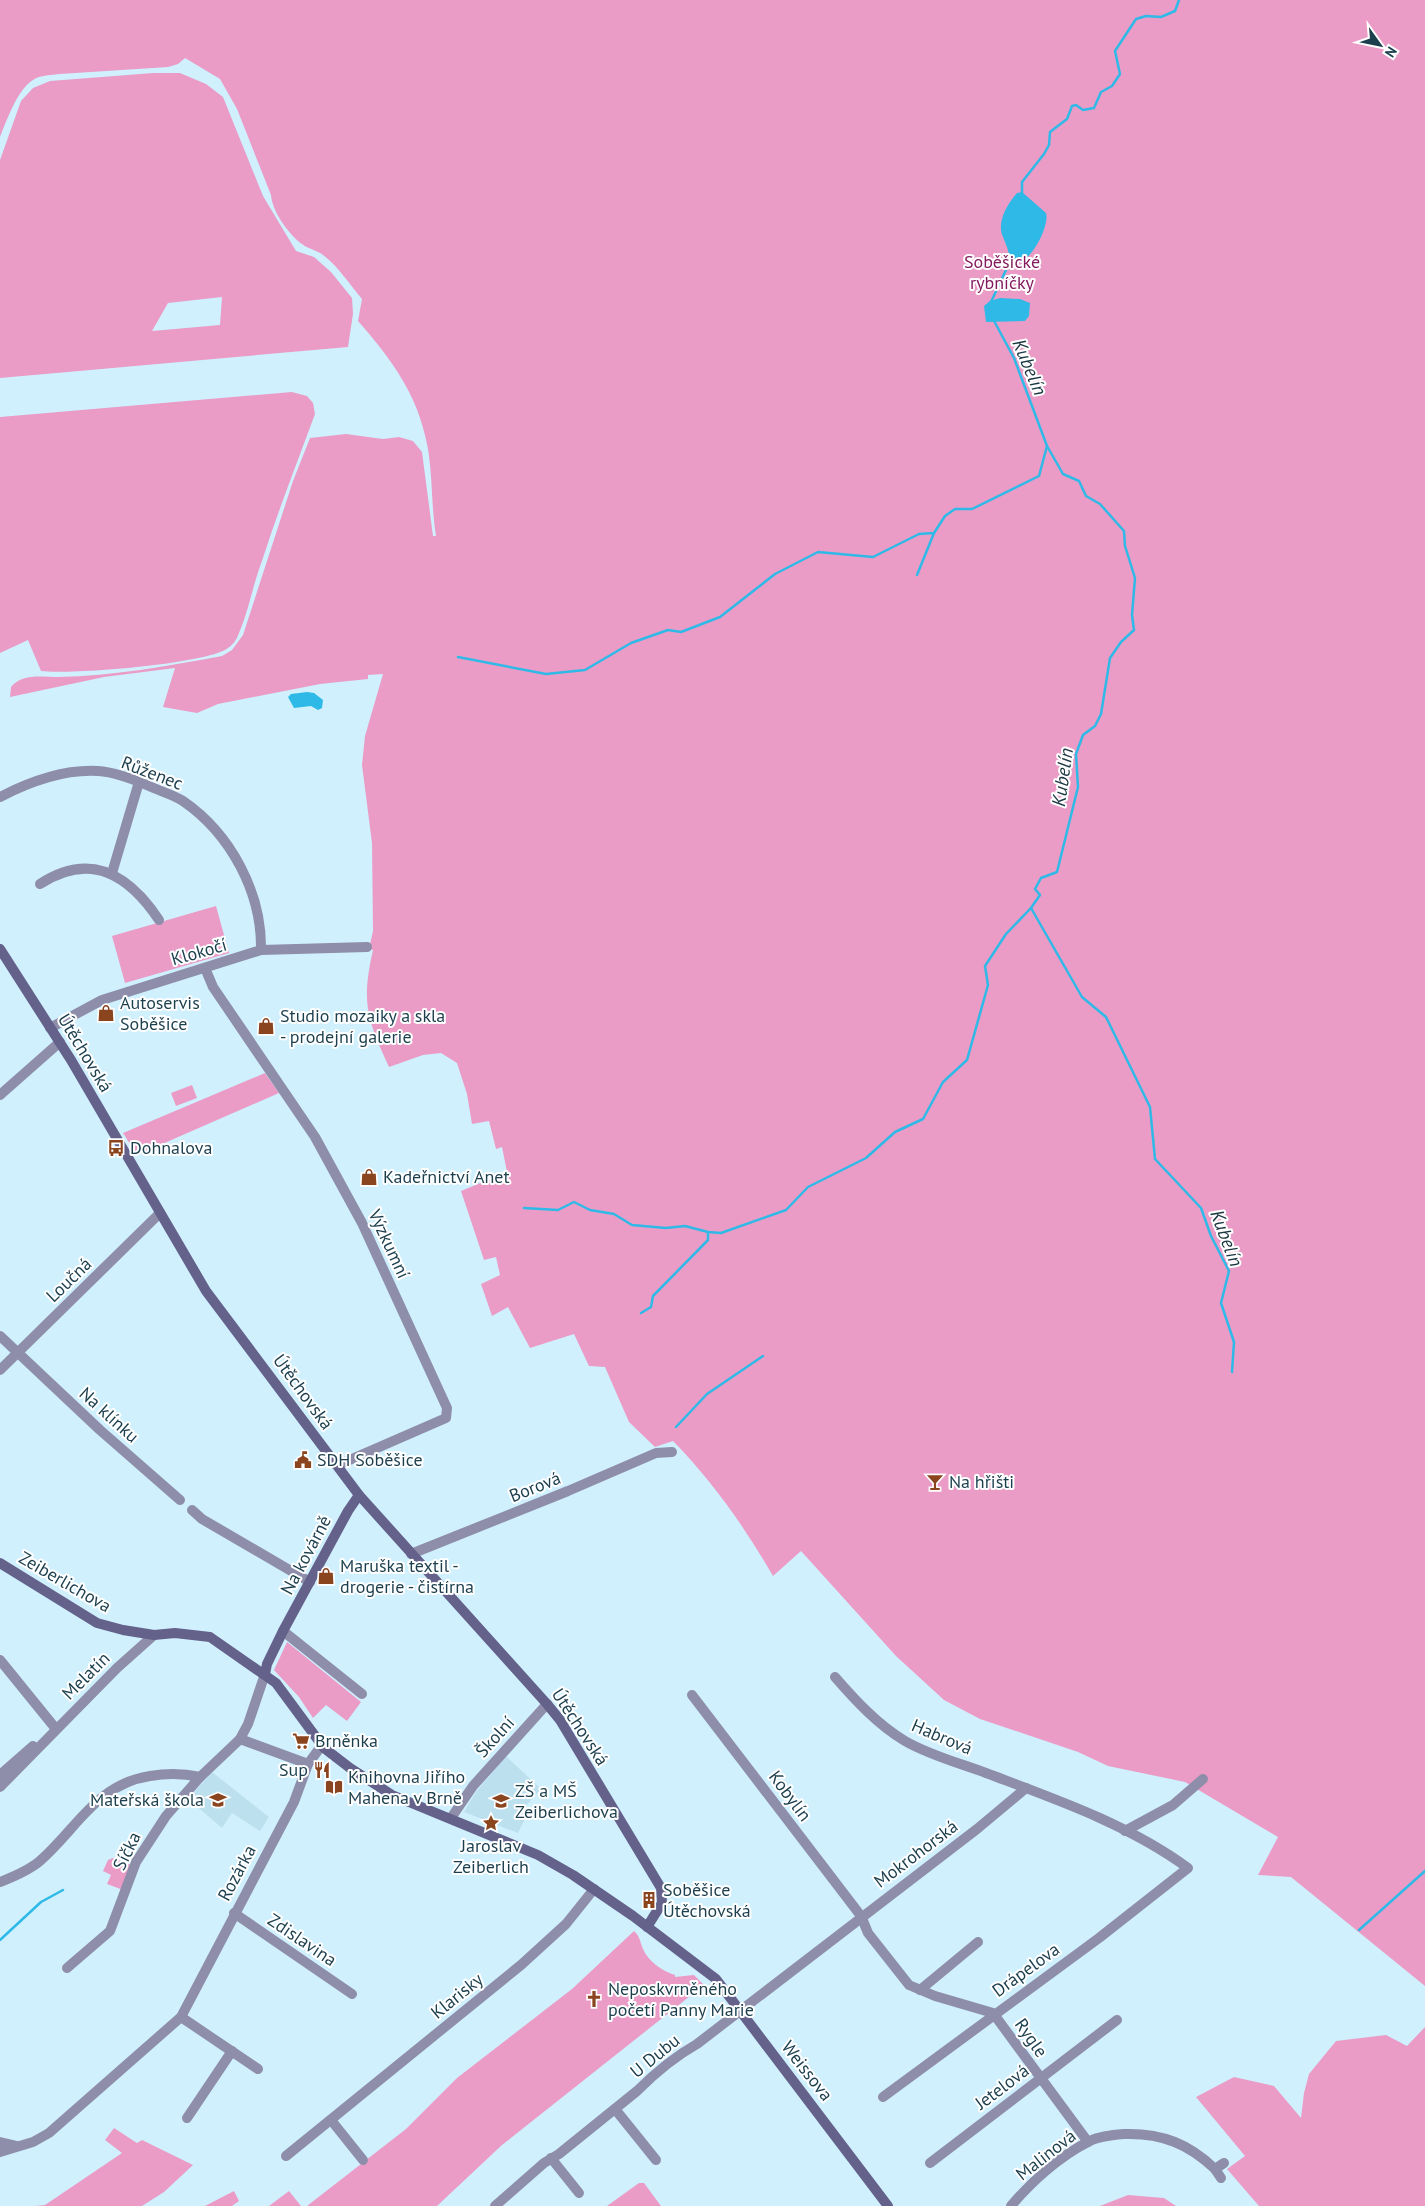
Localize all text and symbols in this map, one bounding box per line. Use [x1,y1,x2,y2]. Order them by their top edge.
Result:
north arrow [1355,20,1405,70]
text: N [1381,43,1401,61]
park label: Soběšické rybníčky [964,250,1040,294]
water label: Kubelín [1007,335,1053,399]
water label: Kubelín [1046,746,1078,808]
street label: Růženec [118,750,186,795]
street label: Klokočí [168,933,230,970]
place label: Autoservis Soběšice [120,991,200,1035]
shop icon: Autoservis Soběšice [96,1003,116,1023]
place label: Studio mozaiky a skla - prodejní galerie [280,1004,445,1048]
street label: Útěchovská [53,1009,118,1096]
shop icon: Studio mozaiky a skla - prodejní galerie [256,1016,276,1036]
place label: Dohnalova [130,1136,212,1159]
bus stop icon: Dohnalova [106,1138,126,1158]
place label: Kadeřnictví Anet [383,1165,510,1188]
shop icon: Kadeřnictví Anet [359,1167,379,1187]
street label: Výzkumní [363,1205,416,1282]
water label: Kubelín [1205,1206,1249,1270]
street label: Loučná [41,1252,96,1307]
street label: Útěchovská [268,1349,339,1434]
street label: Na klínku [75,1382,144,1448]
place label: SDH Soběšice [317,1448,423,1471]
public building icon: SDH Soběšice [293,1450,313,1470]
street label: Borová [506,1466,564,1507]
place label: Na hřišti [949,1470,1014,1493]
bar icon: Na hřišti [925,1472,945,1492]
street label: Na kovárně [275,1511,336,1598]
street label: Zeiberlichova [15,1546,116,1617]
place label: Maruška textil - drogerie - čistírna [340,1554,474,1598]
shop icon: Maruška textil - drogerie - čistírna [316,1566,336,1586]
street label: Melatín [57,1647,114,1704]
street label: Útěchovská [547,1684,614,1770]
street label: Školní [470,1711,519,1762]
street label: Habrová [908,1713,976,1760]
place label: Brněnka [315,1729,378,1752]
supermarket icon: Brněnka [291,1731,311,1751]
place label: Sup [279,1758,308,1781]
restaurant icon: Sup [312,1760,332,1780]
place label: Knihovna Jiřího Mahena v Brně [348,1765,465,1809]
street label: Kobylín [764,1766,817,1826]
library icon: Knihovna Jiřího Mahena v Brně [324,1777,344,1797]
place label: ZŠ a MŠ Zeiberlichova [515,1779,618,1823]
place label: Mateřská škola [90,1788,204,1811]
school or university icon: Mateřská škola [208,1790,228,1810]
school or university icon: ZŠ a MŠ Zeiberlichova [491,1791,511,1811]
place icon: Jaroslav Zeiberlich [481,1813,501,1833]
street label: Mokrohorská [869,1815,962,1893]
street label: Síčka [107,1828,146,1874]
place label: Jaroslav Zeiberlich [453,1834,529,1878]
street label: Rozárka [212,1841,261,1905]
place label: Soběšice Útěchovská [663,1878,751,1922]
building icon: Soběšice Útěchovská [639,1890,659,1910]
street label: Zdislavina [263,1908,341,1971]
street label: Drápelova [987,1937,1064,2002]
street label: Klarisky [426,1967,488,2024]
place label: Neposkvrněného početí Panny Marie [608,1977,754,2021]
church icon: Neposkvrněného početí Panny Marie [584,1989,604,2009]
street label: Rygle [1010,2014,1053,2062]
street label: U Dubu [625,2029,684,2083]
street label: Weissova [777,2036,838,2105]
street label: Jetelová [969,2059,1033,2115]
street label: Malinová [1011,2124,1080,2185]

